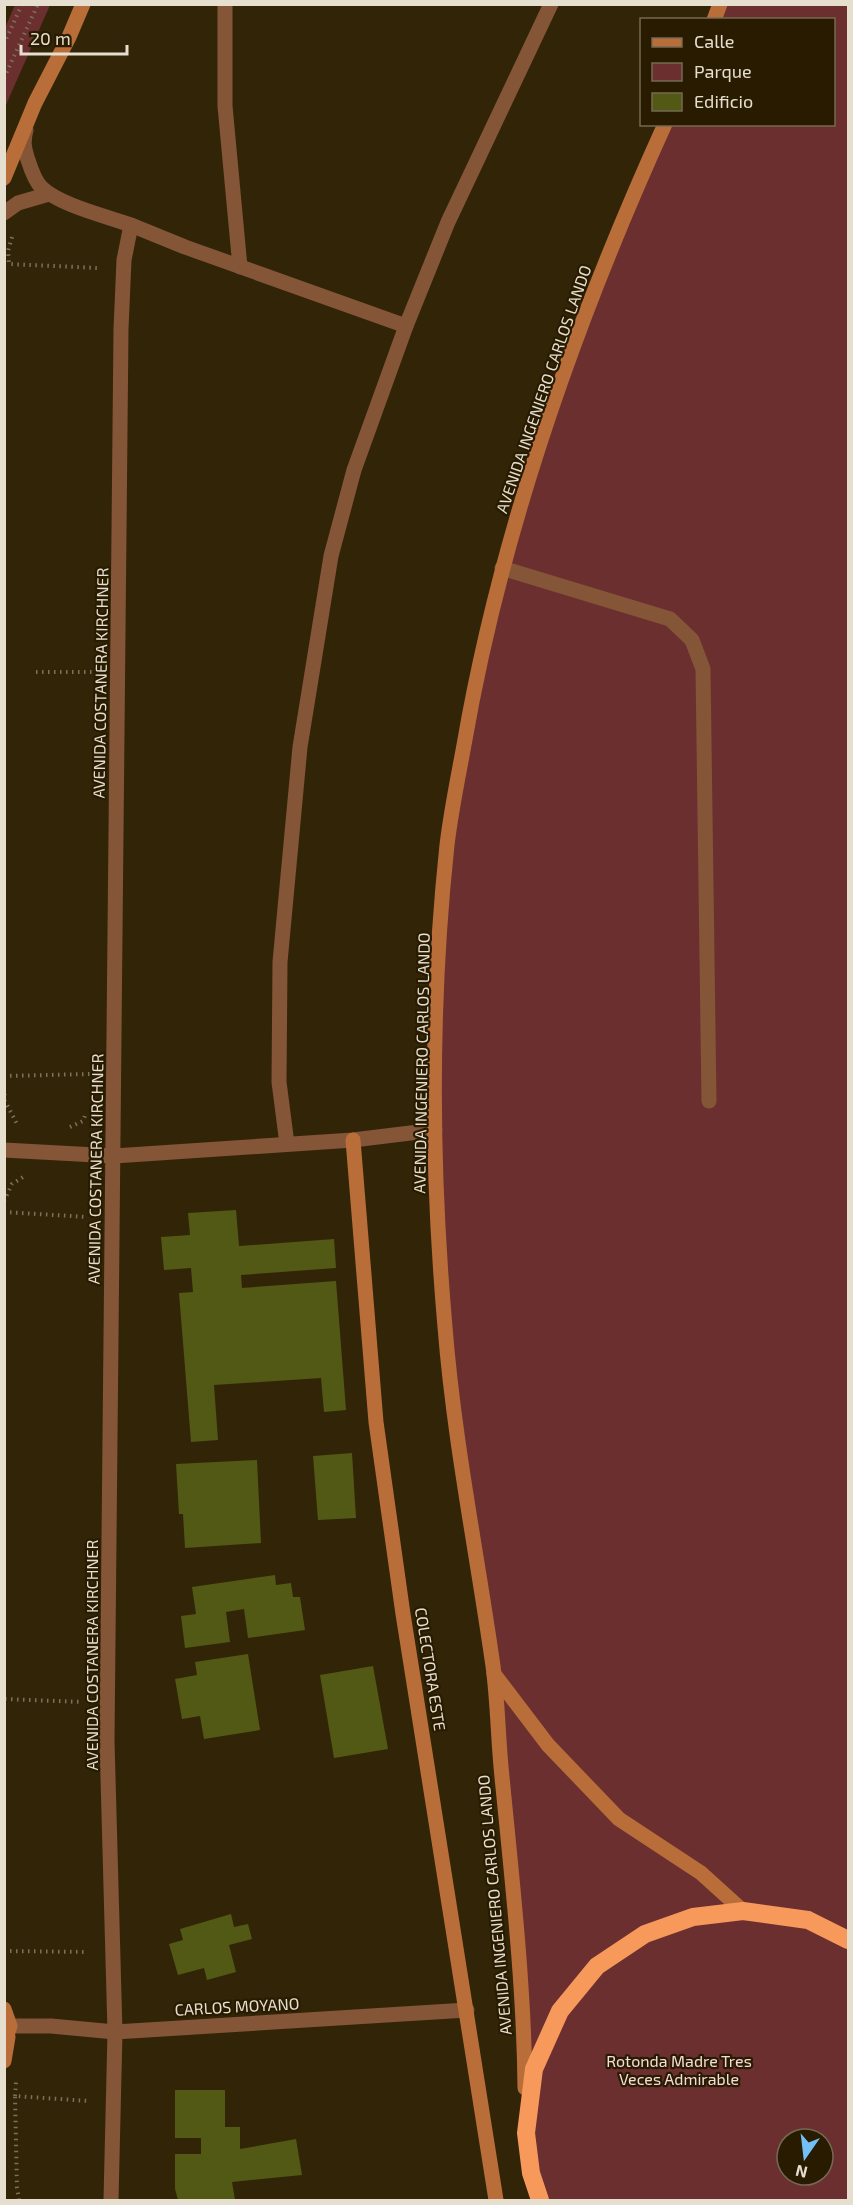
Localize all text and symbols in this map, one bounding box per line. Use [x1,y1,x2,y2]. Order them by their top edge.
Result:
scale bar [21,18,128,56]
legend [640,18,835,126]
text: 20 m [30,27,71,49]
text: Calle [694,30,735,52]
text: Parque [694,60,752,82]
text: Edificio [694,90,753,112]
street label: AVENIDA INGENIERO CARLOS LANDO [491,262,595,516]
street label: AVENIDA COSTANERA KIRCHNER [88,567,112,799]
street label: AVENIDA INGENIERO CARLOS LANDO [409,932,433,1194]
street label: AVENIDA COSTANERA KIRCHNER [83,1053,107,1285]
street label: AVENIDA COSTANERA KIRCHNER [82,1539,101,1770]
street label: COLECTORA ESTE [412,1606,450,1732]
street label: AVENIDA INGENIERO CARLOS LANDO [473,1774,515,2036]
street label: CARLOS MOYANO [174,1993,300,2019]
park label: Rotonda Madre Tres Veces Admirable [606,2051,752,2088]
north arrow [775,2127,835,2187]
text: N [793,2161,809,2183]

